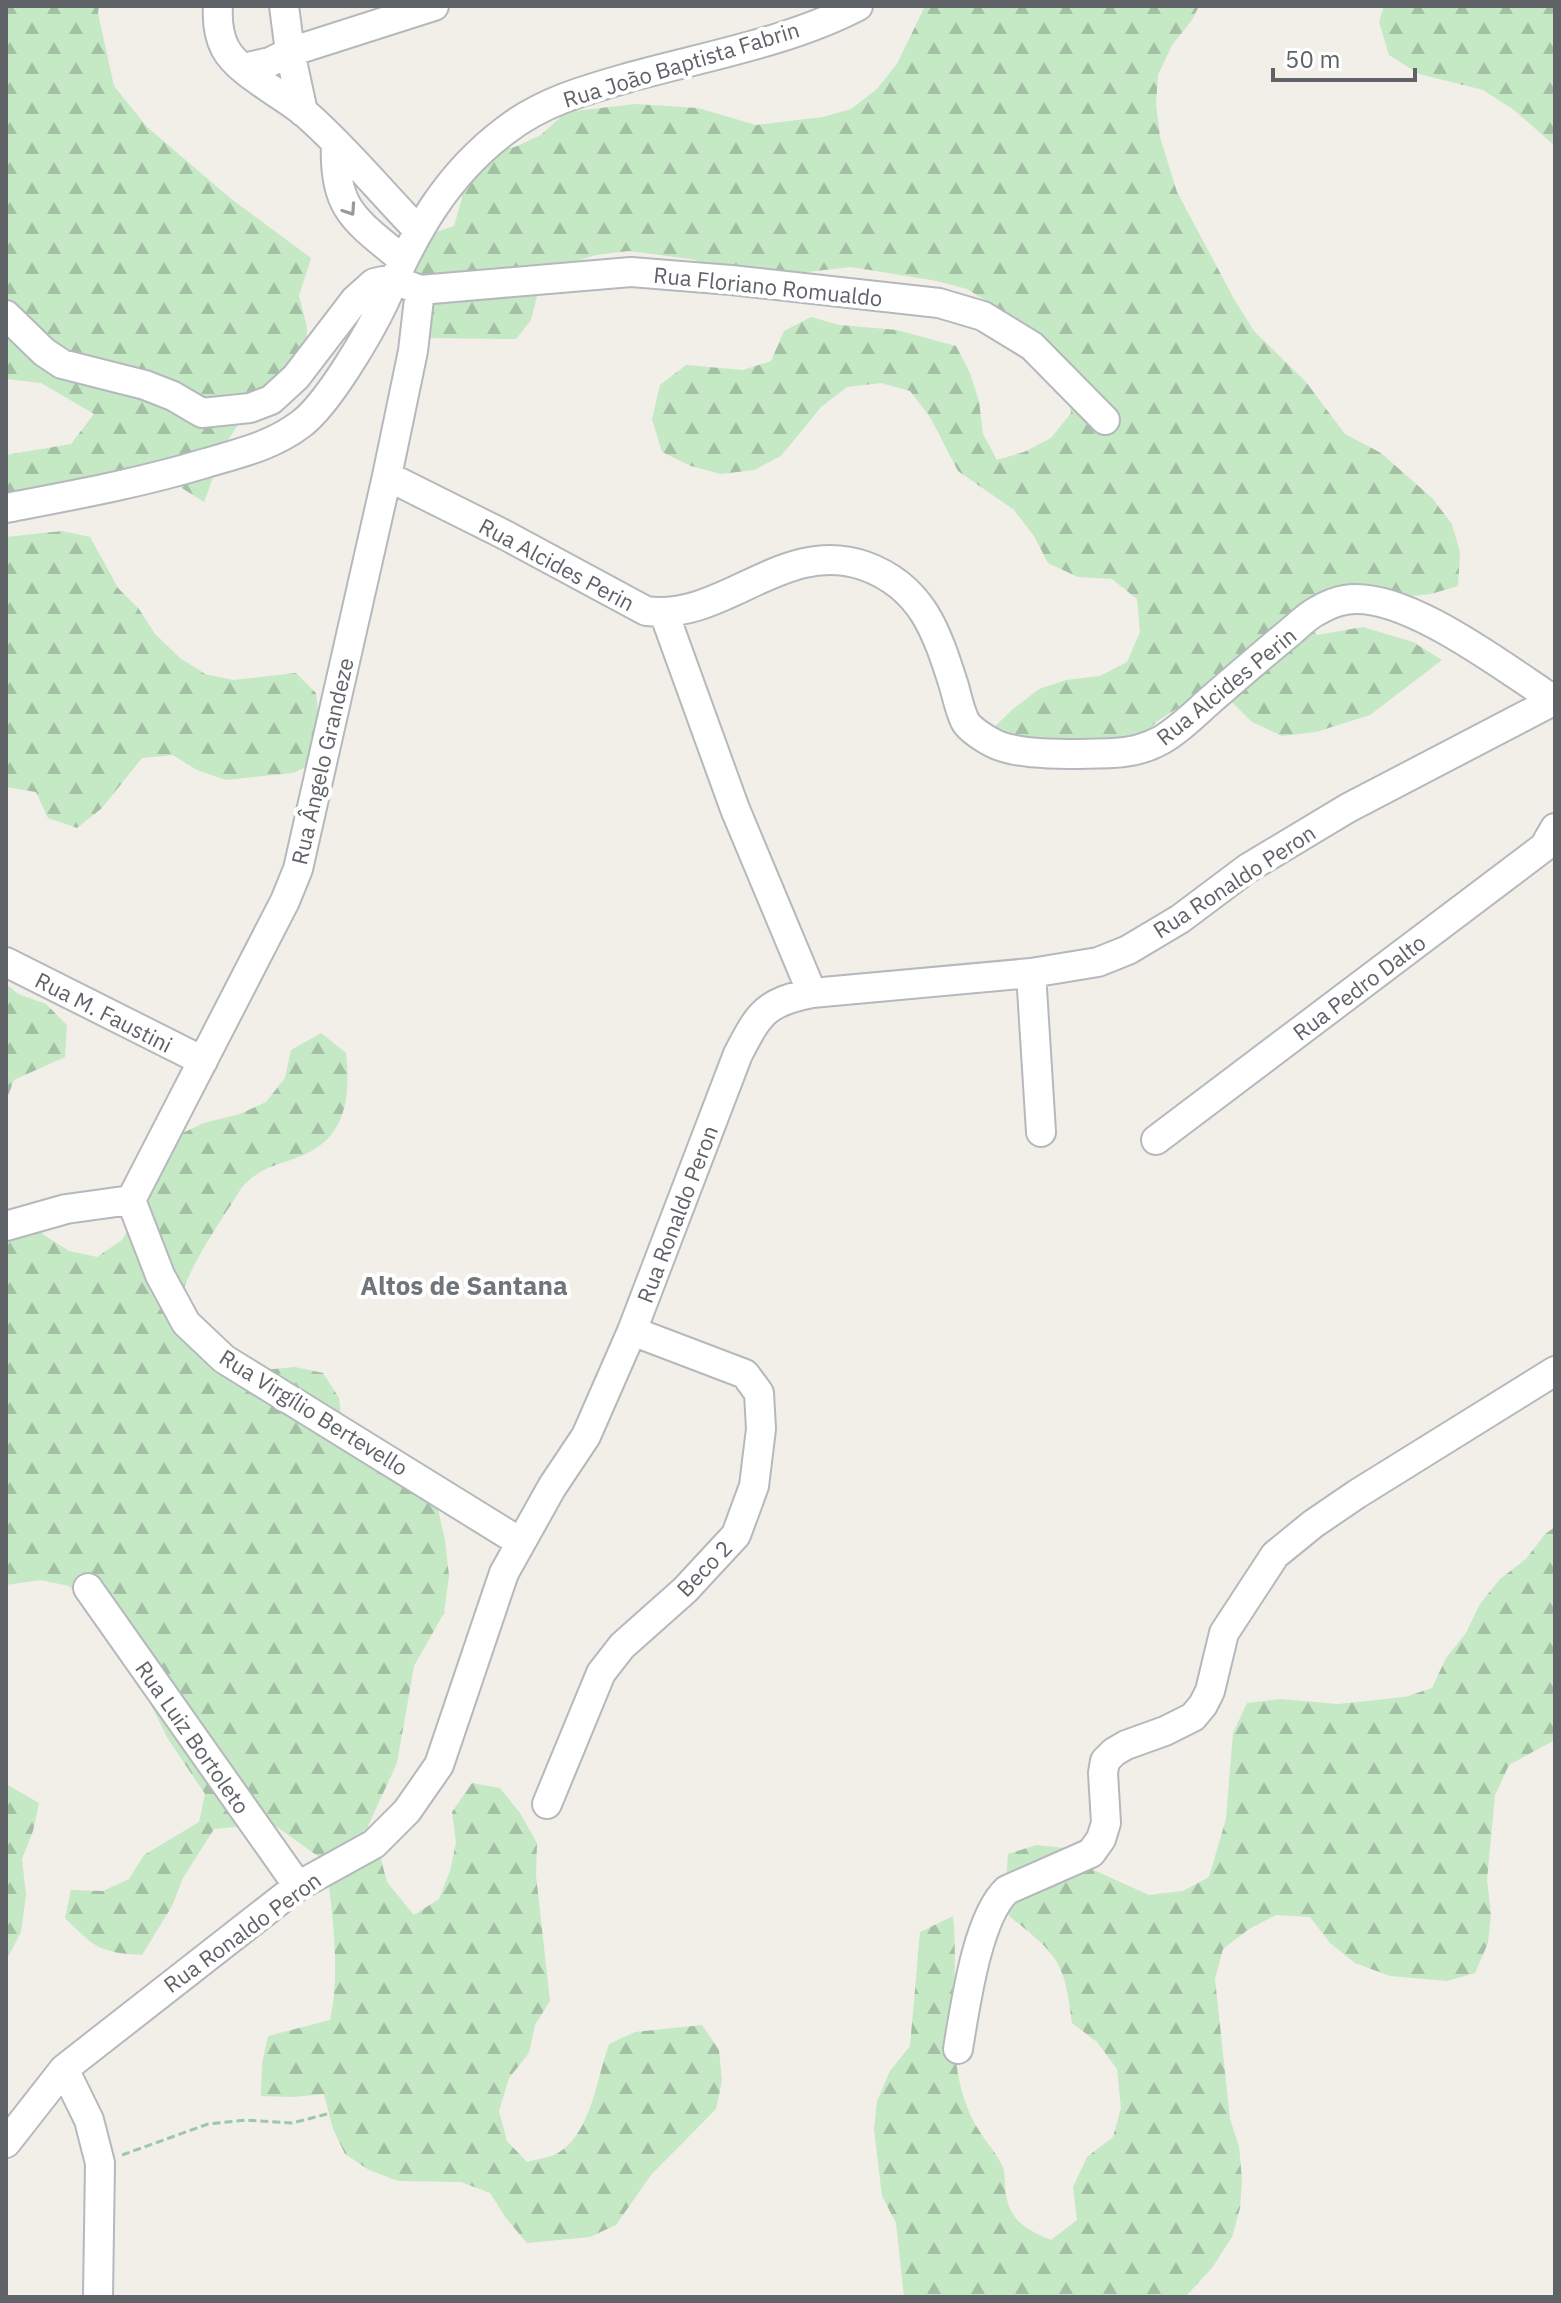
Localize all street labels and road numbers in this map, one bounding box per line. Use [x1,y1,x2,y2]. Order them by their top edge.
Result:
street label: Rua João Baptista Fabrin [559,14,803,114]
street label: Rua Floriano Romualdo [652,260,884,312]
street label: Rua Alcides Perin [474,511,640,617]
street label: Rua Alcides Perin [1150,621,1302,751]
street label: Rua Ângelo Grandeze [284,655,360,867]
street label: Rua Ronaldo Peron [1147,818,1321,944]
street label: Rua Pedro Dalto [1287,928,1431,1046]
street label: Rua M. Faustini [31,965,177,1059]
street label: Rua Ronaldo Peron [630,1121,724,1307]
street label: Rua Virgílio Bertevello [214,1342,414,1482]
street label: Beco 2 [670,1533,738,1603]
street label: Rua Luiz Bortoleto [129,1655,257,1819]
street label: Rua Ronaldo Peron [157,1865,327,1999]

